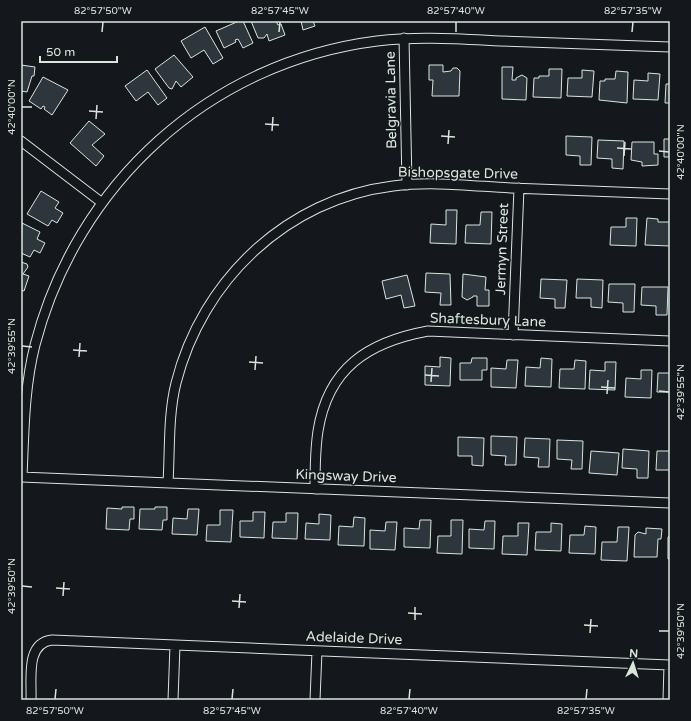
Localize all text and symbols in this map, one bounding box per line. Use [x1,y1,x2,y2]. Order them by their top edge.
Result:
text: 82°57'50"W [74,5,132,17]
text: 82°57'45"W [251,5,309,17]
text: 82°57'40"W [427,5,485,17]
text: 82°57'35"W [604,5,662,17]
scale bar [40,38,117,64]
text: 50 m [46,45,75,59]
street label: Belgravia Lane [382,51,400,149]
text: 42°40'00"N [6,79,18,135]
text: 42°40'00"N [675,124,687,180]
street label: Bishopsgate Drive [398,163,518,183]
street label: Jermyn Street [492,202,512,295]
street label: Shaftesbury Lane [430,309,546,331]
text: 42°39'55"N [6,318,18,374]
text: 42°39'55"N [675,364,687,420]
street label: Kingsway Drive [295,466,397,486]
text: 42°39'50"N [6,558,18,614]
text: 42°39'50"N [675,603,687,659]
street label: Adelaide Drive [305,628,403,648]
north arrow [613,643,653,683]
text: N [629,647,639,660]
text: 82°57'50"W [26,705,84,717]
text: 82°57'45"W [203,705,261,717]
text: 82°57'40"W [380,705,438,717]
text: 82°57'35"W [557,705,615,717]

